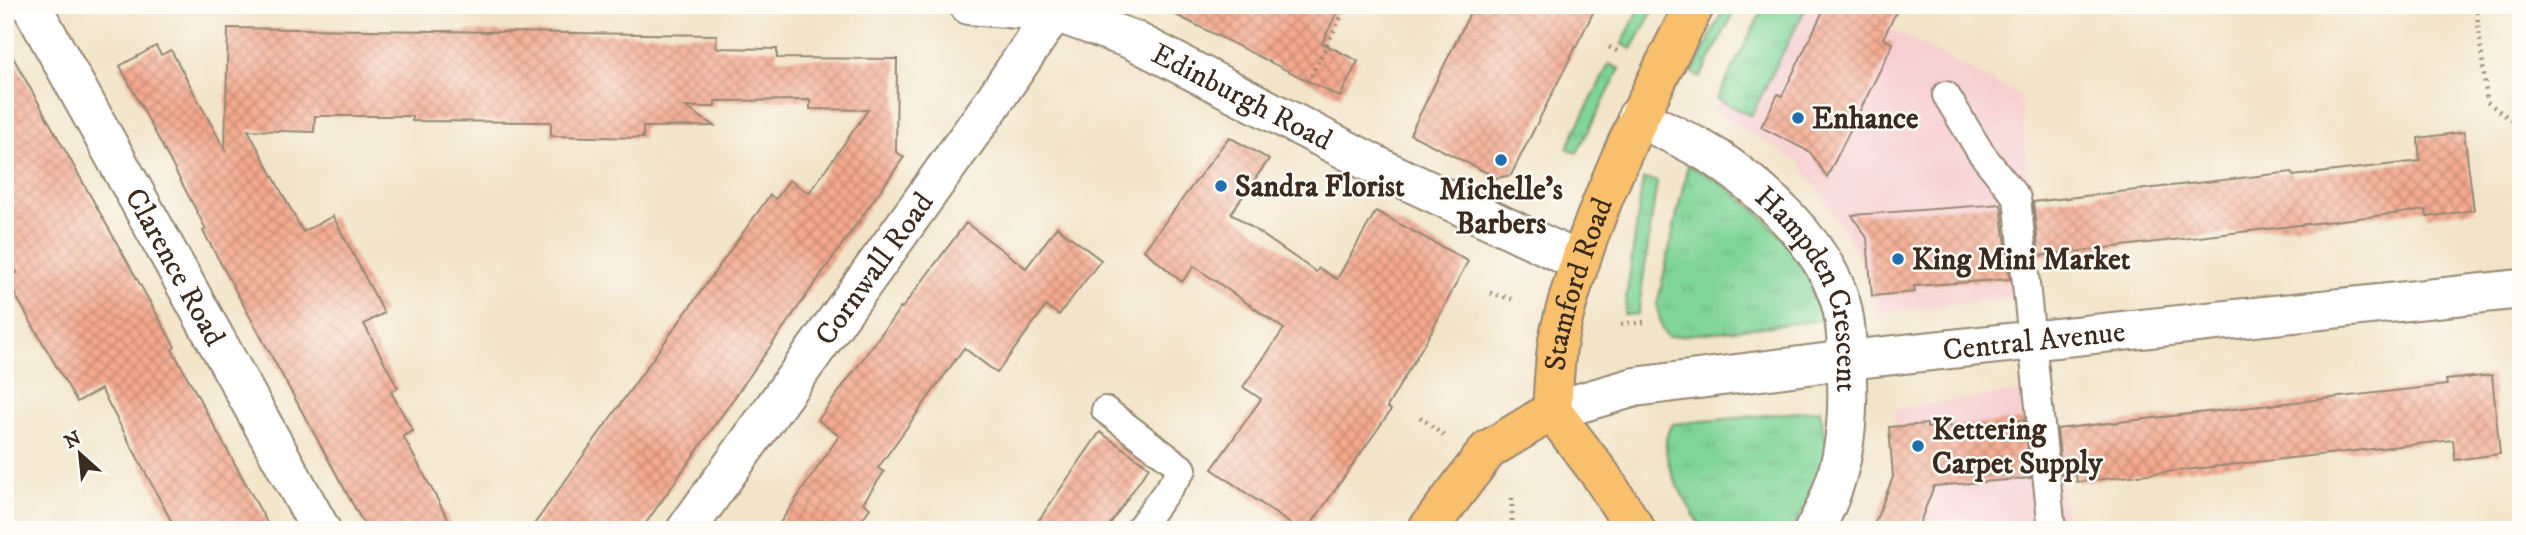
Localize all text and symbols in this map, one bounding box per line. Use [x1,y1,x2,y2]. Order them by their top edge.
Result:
street label: Edinburgh Road [1145,36,1338,160]
place label: Enhance [1812,101,1919,138]
marker: Enhance [1790,110,1806,126]
marker: Michelle's Barbers [1493,152,1509,168]
place label: Sandra Florist [1235,169,1405,206]
place label: Michelle's Barbers [1439,172,1563,243]
marker: Sandra Florist [1213,178,1229,194]
street label: Hampden Crescent [1747,179,1864,393]
street label: Clarence Road [116,182,233,353]
street label: Cornwall Road [808,186,942,353]
street label: Stamford Road [1538,193,1622,373]
place label: King Mini Market [1912,242,2131,279]
marker: King Mini Market [1890,251,1906,267]
street label: Central Avenue [1941,314,2127,370]
place label: Kettering Carpet Supply [1932,412,2103,483]
north arrow [46,420,116,490]
text: N [61,426,85,454]
marker: Kettering Carpet Supply [1910,438,1926,454]

